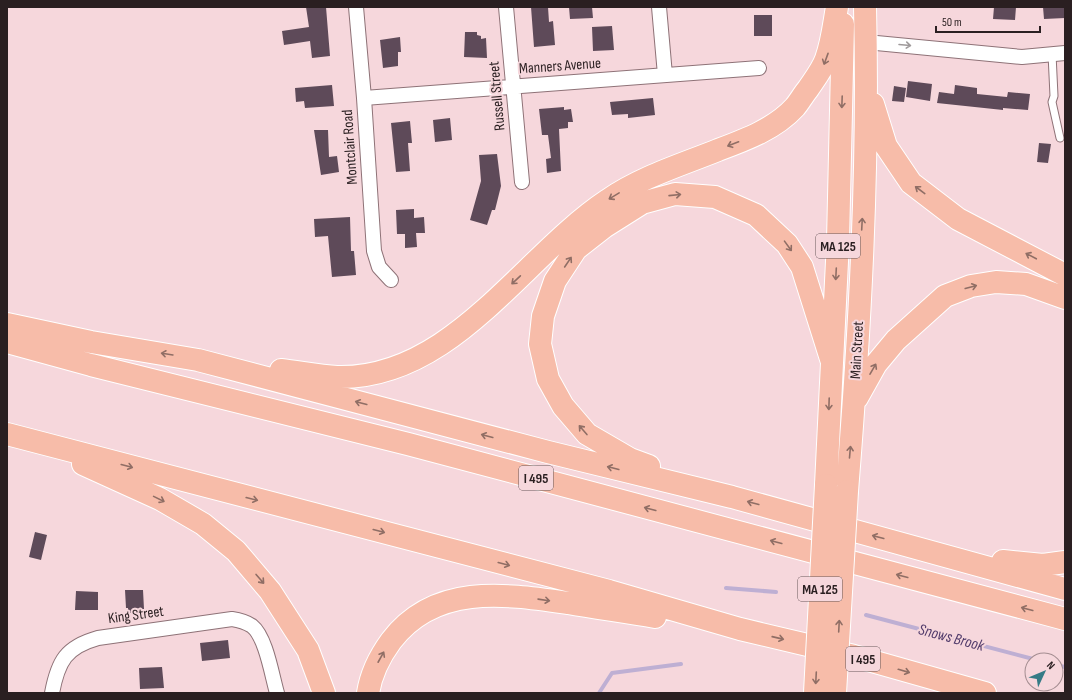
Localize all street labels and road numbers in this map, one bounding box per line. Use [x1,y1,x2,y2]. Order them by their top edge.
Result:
street label: Manners Avenue [518,54,602,78]
street label: Russell Street [484,60,509,131]
street label: Montclair Road [338,109,362,185]
road number: MA 125 [816,234,860,258]
street label: Main Street [846,320,868,379]
road number: I 495 [519,466,553,490]
road number: MA 125 [798,577,842,601]
street label: King Street [107,602,165,628]
road number: I 495 [846,647,880,671]

